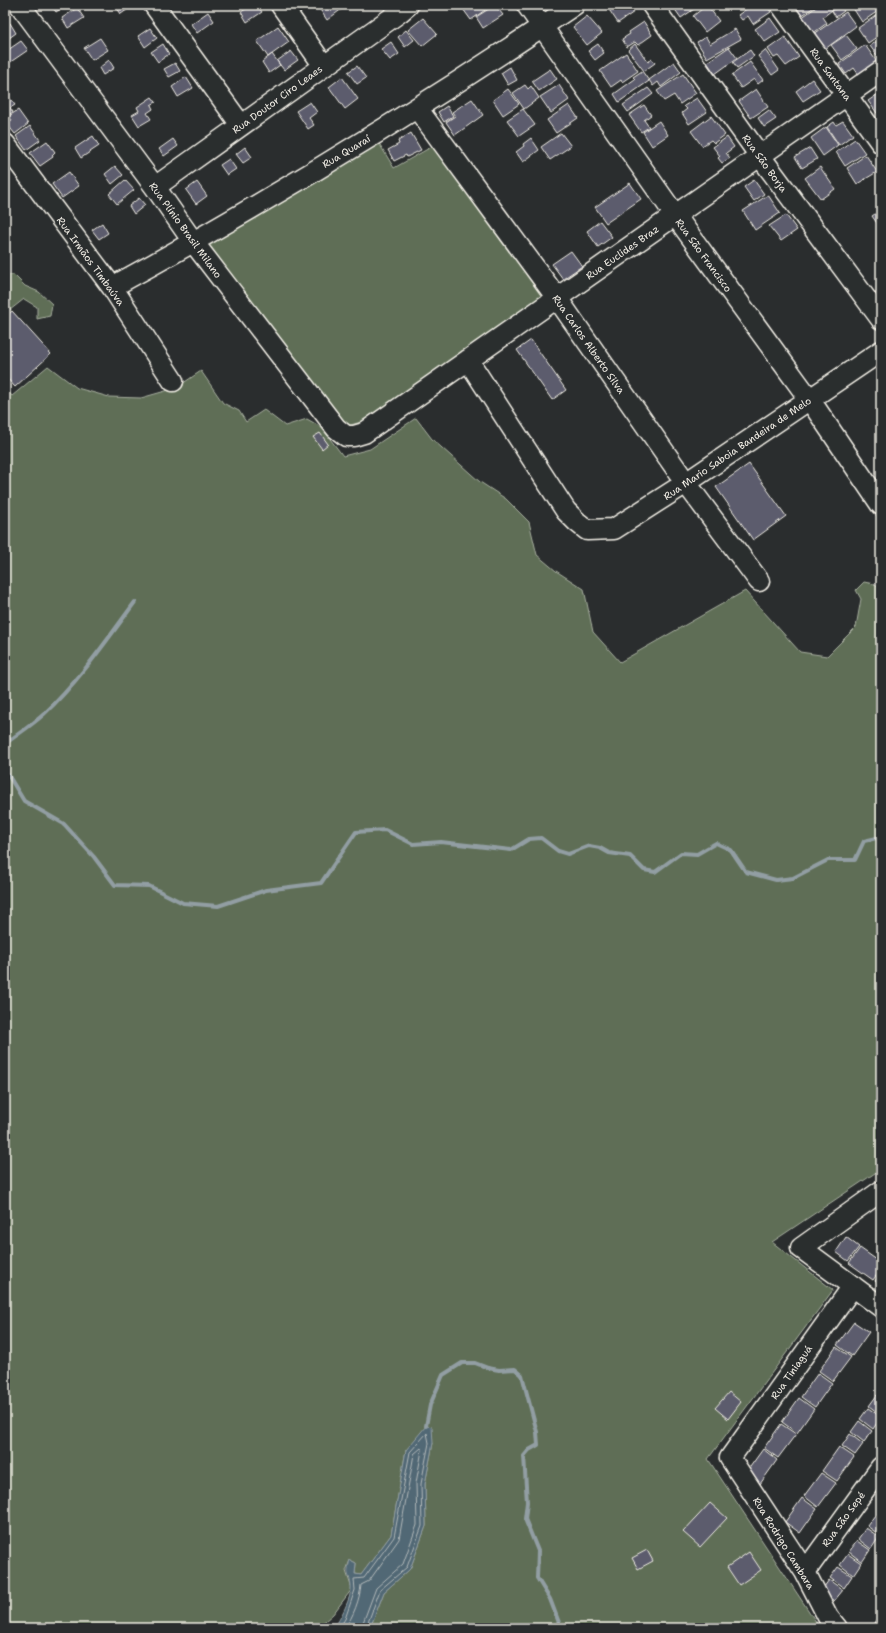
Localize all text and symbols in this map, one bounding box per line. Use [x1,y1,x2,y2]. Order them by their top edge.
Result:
street label: Rua Santana [807,45,855,104]
street label: Rua Doutor Ciro Leaes [230,62,325,136]
street label: Rua Quaraí [320,132,373,171]
street label: Rua São Borja [739,132,790,195]
street label: Rua Plínio Brasil Milano [146,180,225,281]
street label: Rua Irmãos Timbaúva [54,214,128,309]
street label: Rua São Francisco [673,216,735,295]
street label: Rua Euclides Braz [583,222,661,282]
street label: Rua Carlos Alberto Silva [549,292,628,397]
street label: Rua Mario Saboia Bandeira de Melo [661,394,814,503]
street label: Rua Tiniaguá [768,1342,815,1402]
street label: Rua São Sepé [819,1489,868,1550]
street label: Rua Rodrigo Cambara [750,1495,818,1593]

